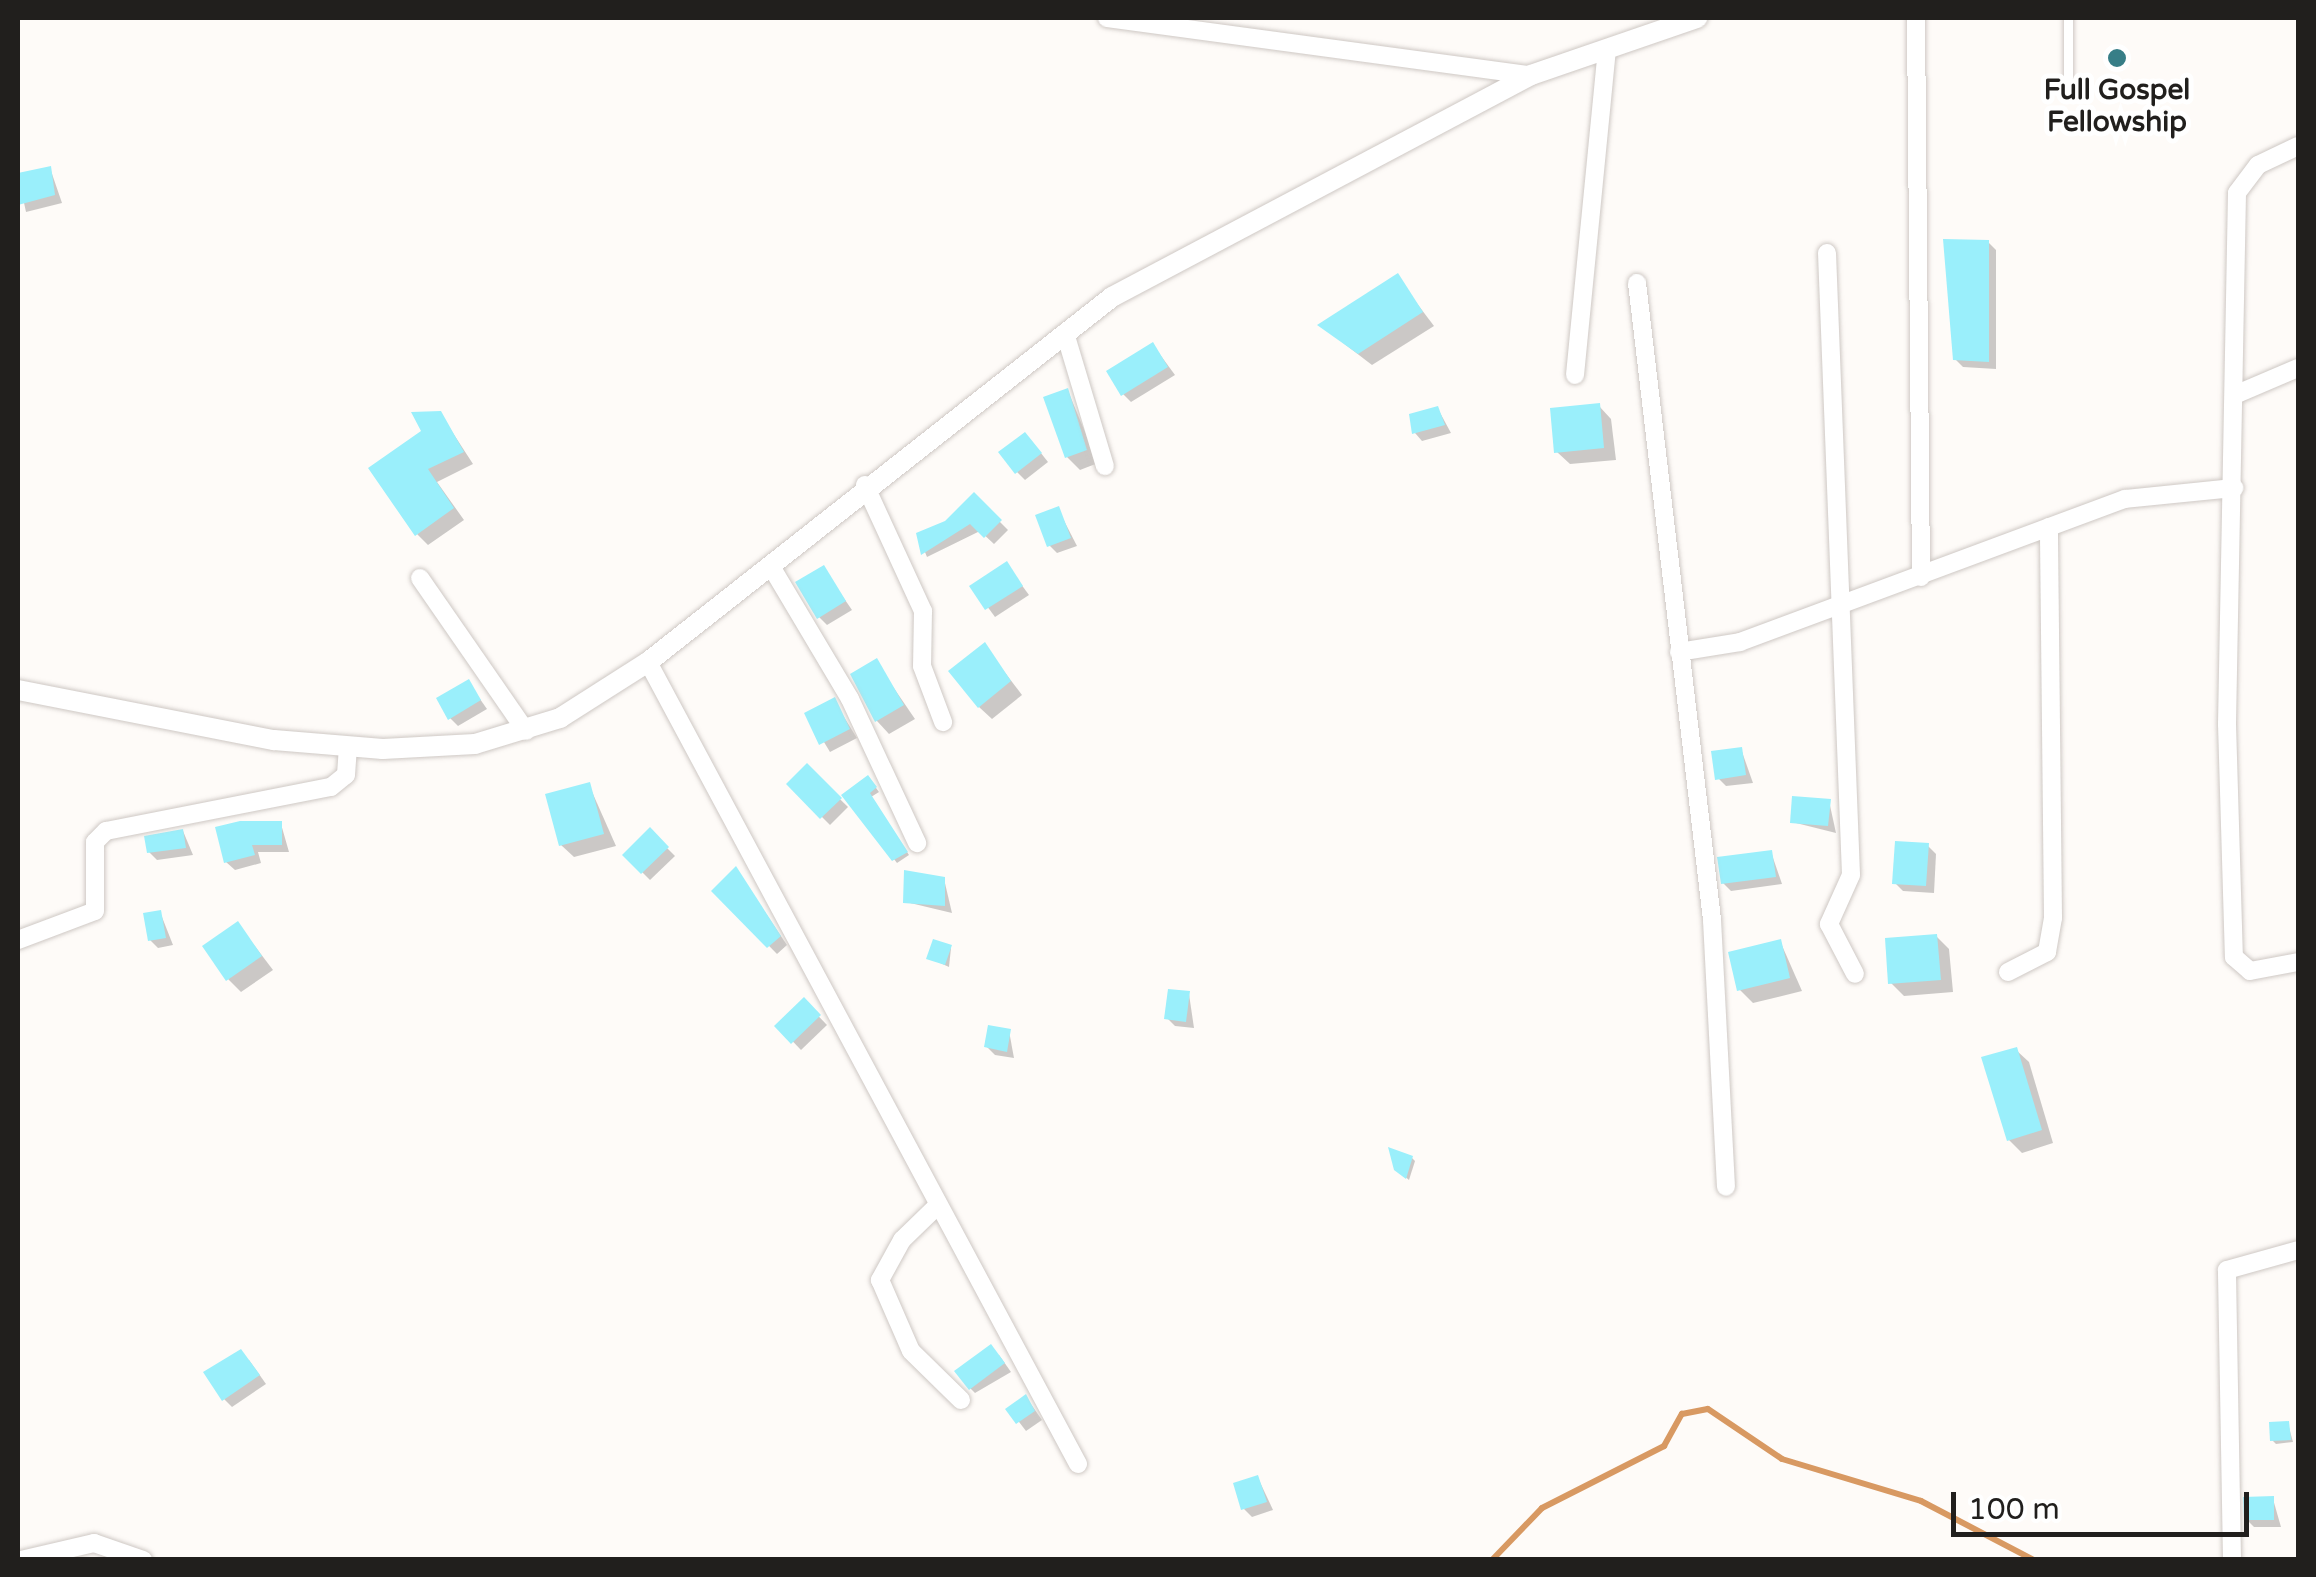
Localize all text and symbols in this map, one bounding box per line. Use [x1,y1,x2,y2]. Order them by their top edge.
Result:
marker: Full Gospel Fellowship [2106,47,2128,69]
place label: Full Gospel Fellowship [2044,73,2190,139]
scale bar [1956,1472,2254,1534]
text: 100 m [1968,1491,2060,1528]

